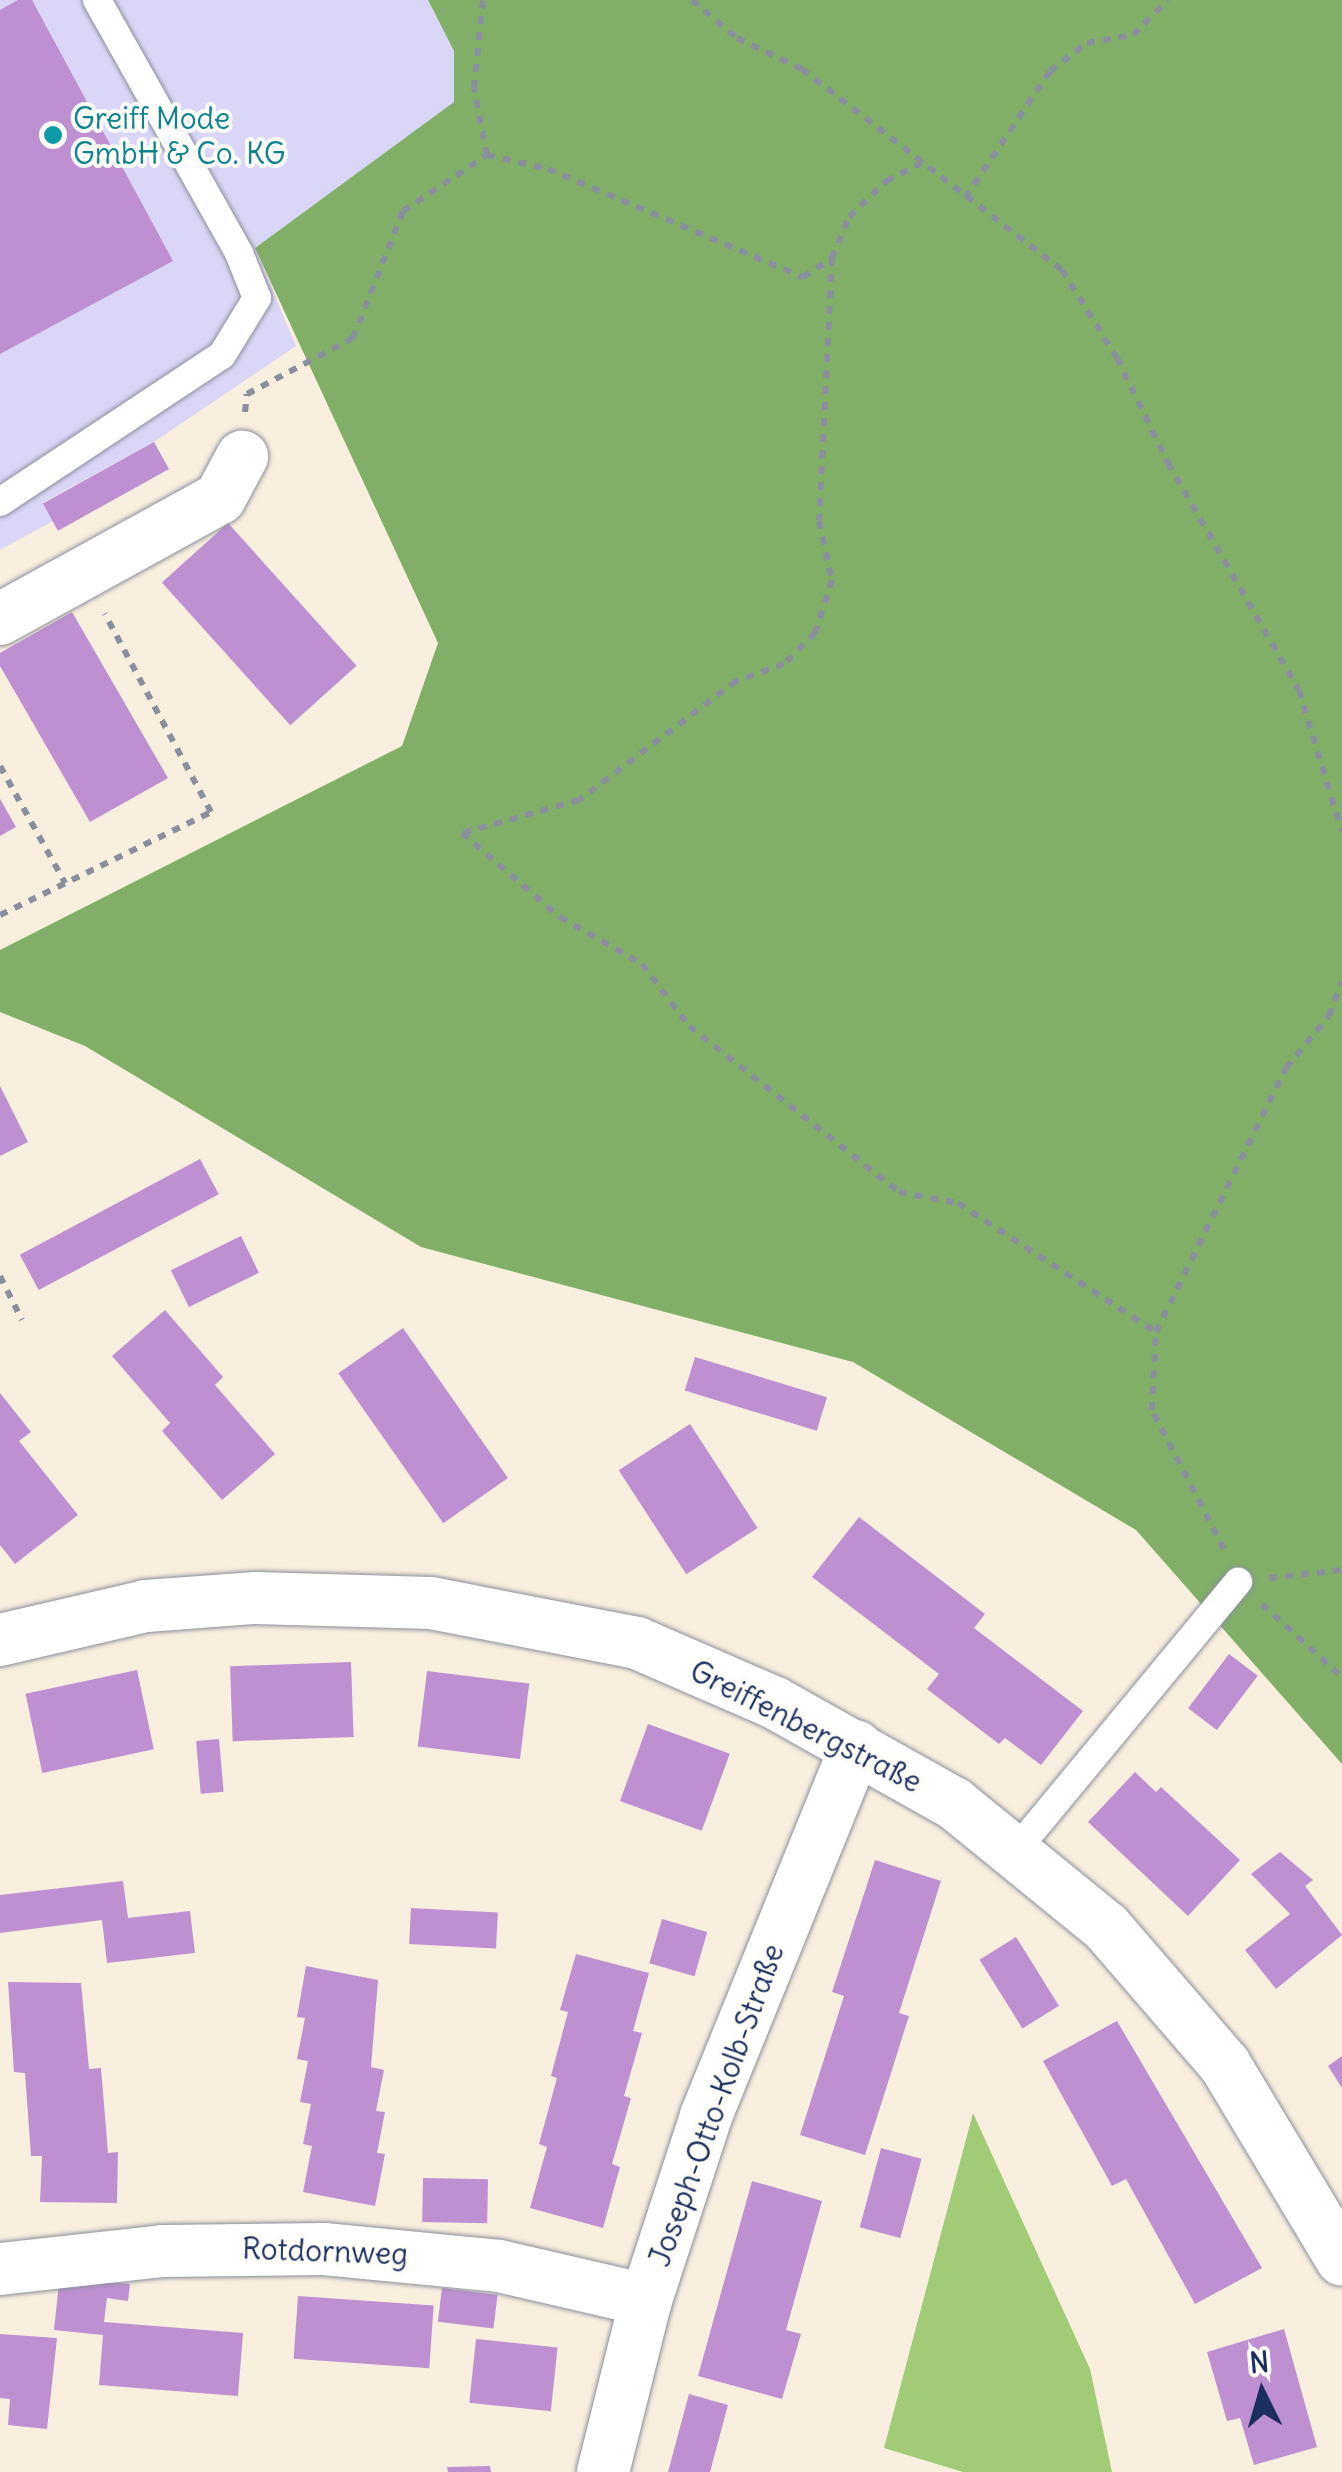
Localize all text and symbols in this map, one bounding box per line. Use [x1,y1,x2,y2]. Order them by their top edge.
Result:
place label: Greiff Mode GmbH & Co. KG [73,100,285,170]
marker: Greiff Mode GmbH & Co. KG [42,124,64,146]
street label: Greiffenbergstraße [684,1652,928,1800]
street label: Joseph-Otto-Kolb-Straße [641,1939,791,2271]
street label: Rotdornweg [241,2230,409,2272]
north arrow [1212,2342,1312,2442]
text: N [1248,2343,1271,2381]

